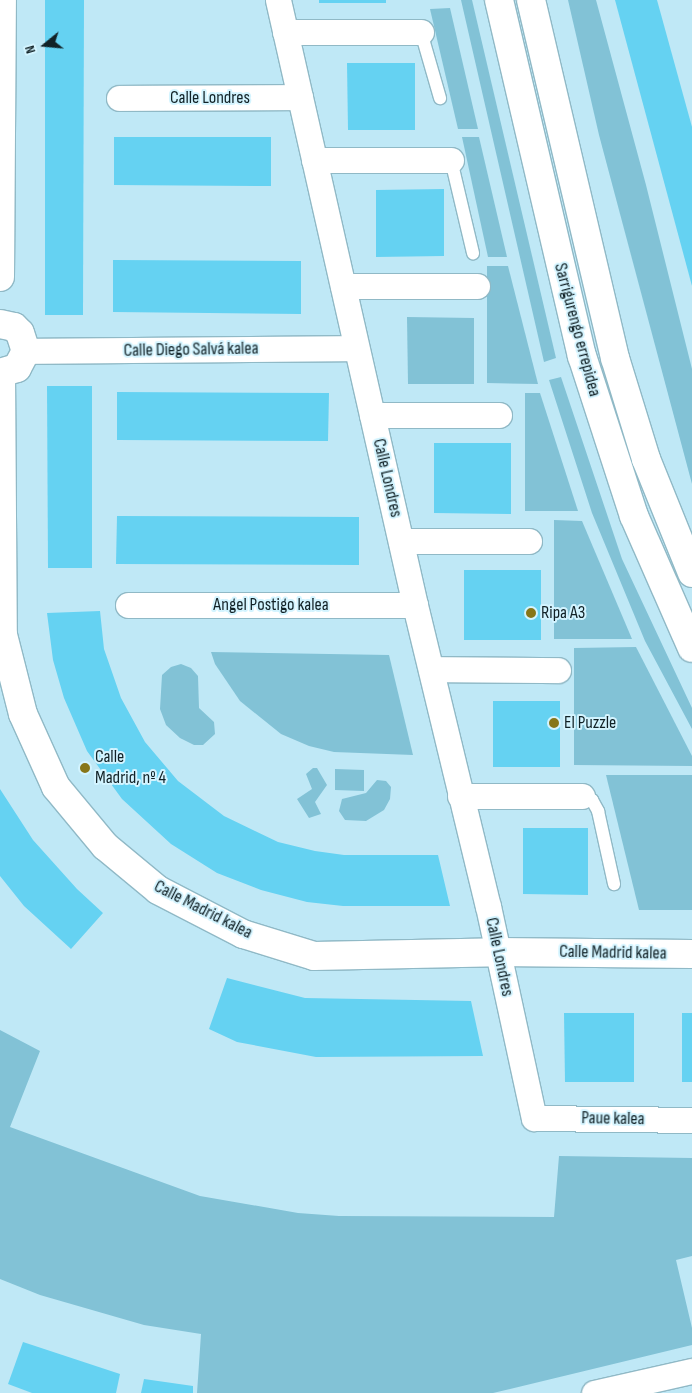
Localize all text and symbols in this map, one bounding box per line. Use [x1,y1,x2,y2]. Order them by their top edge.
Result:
north arrow [20,20,70,70]
text: N [21,43,39,56]
street label: Calle Londres [170,87,250,109]
street label: Sarrigurengo errepidea [549,261,605,399]
street label: Calle Diego Salvá kalea [123,338,259,362]
street label: Calle Londres [367,437,407,519]
street label: Angel Postigo kalea [213,594,329,616]
place label: Ripa A3 [541,602,585,624]
marker: Ripa A3 [525,607,537,619]
place label: El Puzzle [564,712,616,734]
marker: El Puzzle [548,717,560,729]
place label: Calle Madrid, nº 4 [95,747,166,790]
marker: Calle Madrid, nº 4 [79,762,91,774]
street label: Calle Madrid kalea [150,876,256,944]
street label: Calle Londres [480,916,518,998]
street label: Calle Madrid kalea [559,941,667,965]
street label: Paue kalea [581,1108,645,1130]

